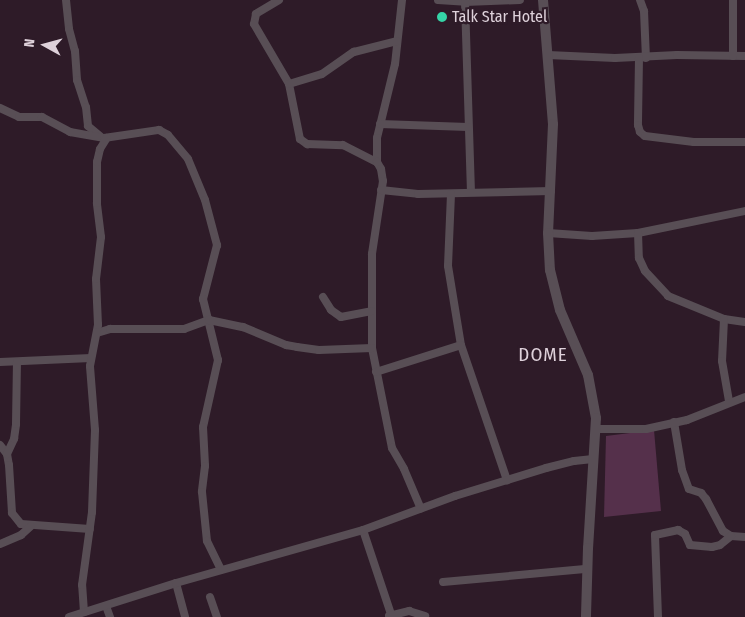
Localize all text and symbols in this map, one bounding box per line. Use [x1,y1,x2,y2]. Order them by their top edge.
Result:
place label: Talk Star Hotel [452,7,547,27]
marker: Talk Star Hotel [436,11,448,23]
north arrow [20,20,70,70]
text: N [21,38,39,48]
district label: DOME [518,344,568,366]

